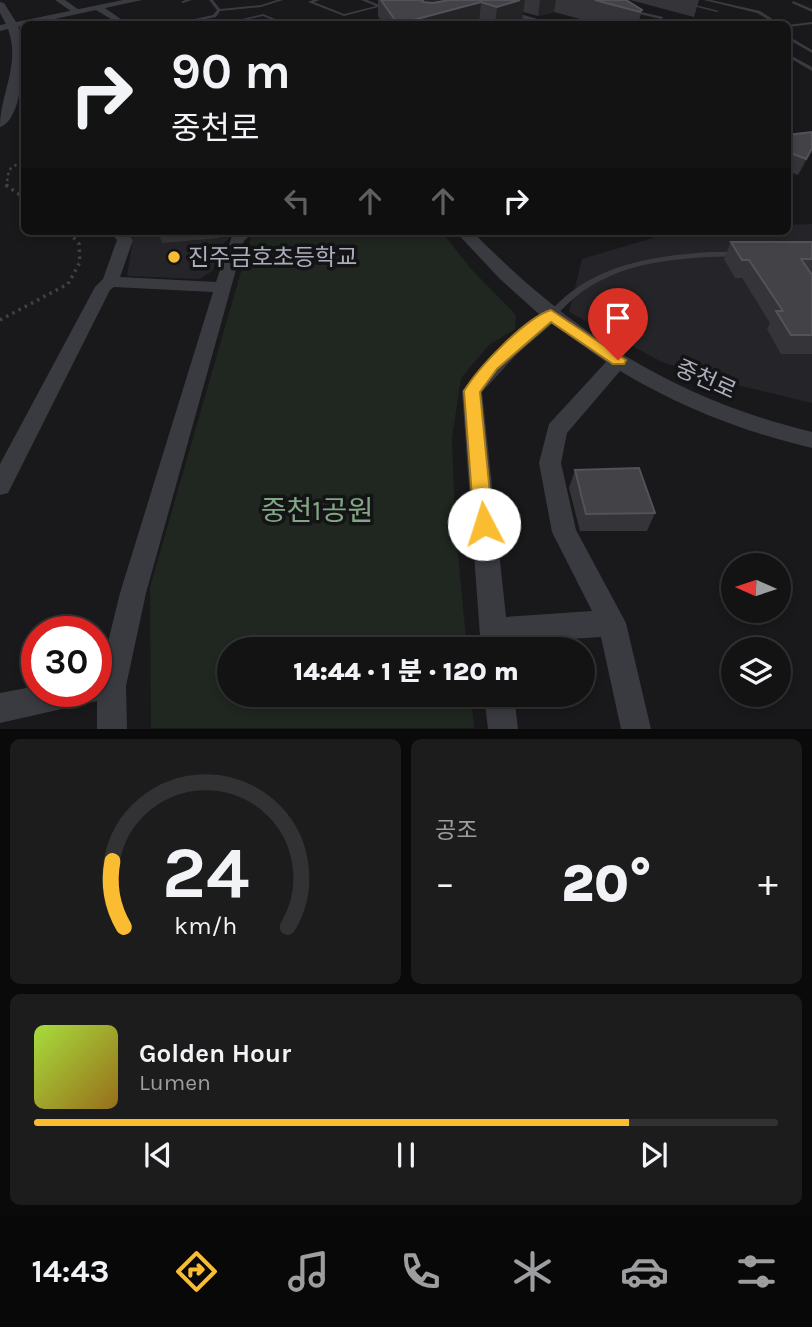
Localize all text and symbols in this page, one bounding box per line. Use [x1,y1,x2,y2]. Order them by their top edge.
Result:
text: 90 m [171,43,291,100]
icon: right [56,49,147,140]
text: 중천로 [171,110,259,147]
icon: left [278,182,316,220]
icon: ahead [351,182,389,220]
icon: ahead [424,182,462,220]
icon: right [497,182,535,220]
place label: 진주금호초등학교 [188,244,357,271]
marker: 진주금호초등학교 [166,249,182,265]
pin [588,288,648,360]
icon: arrive [599,299,637,337]
street label: 중천로 [671,354,740,405]
position arrow [447,487,521,561]
park label: 중천1공원 [261,494,373,527]
north arrow [721,553,791,623]
map controls [721,553,791,707]
speed limit sign: 30 [21,616,112,707]
button: layers [721,637,791,707]
text: 14:44 · 1 분 · 120 m [293,656,519,687]
text: 공조 [435,817,477,844]
text: 24 [162,831,249,916]
text: 20° [561,853,652,914]
text: − [435,861,455,906]
text: + [758,861,778,906]
text: km/h [174,911,237,940]
text: Golden Hour [139,1038,291,1069]
text: Lumen [139,1069,211,1096]
icon: previous [139,1136,177,1174]
icon: pause [387,1136,425,1174]
icon: next [635,1136,673,1174]
icon: directions [172,1247,221,1296]
icon: music [284,1247,333,1296]
icon: phone [396,1247,445,1296]
icon: climate [508,1247,557,1296]
icon: car [620,1247,669,1296]
icon: filters [732,1247,781,1296]
text: 14:43 [31,1253,109,1290]

